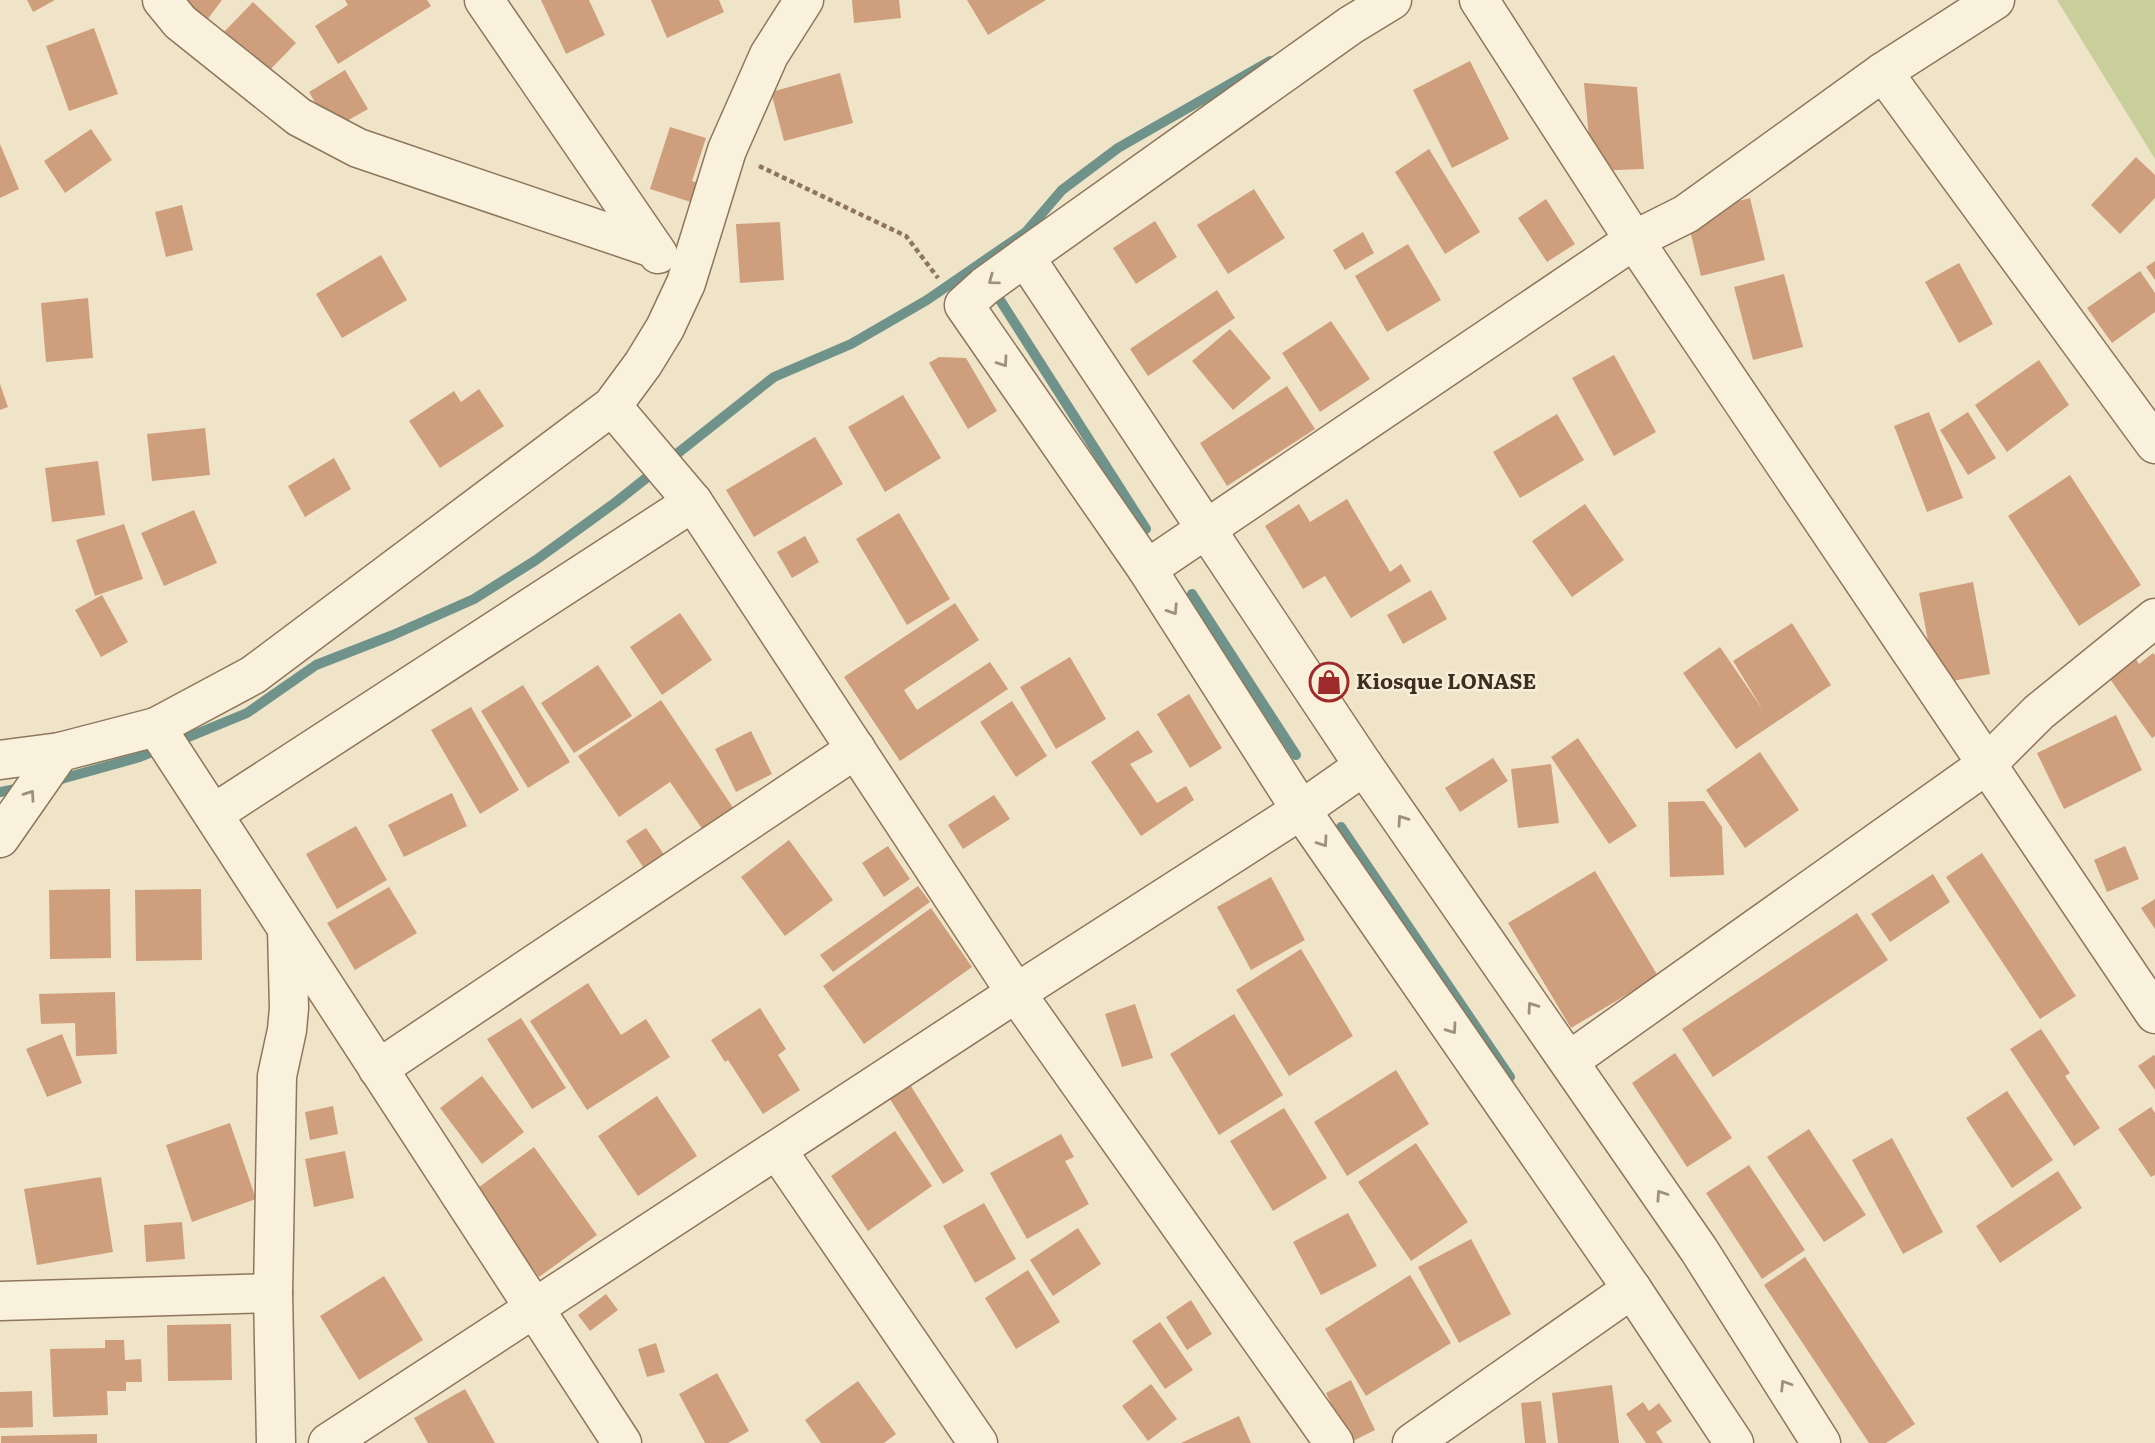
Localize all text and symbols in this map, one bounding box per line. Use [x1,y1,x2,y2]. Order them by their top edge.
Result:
one-way arrow [989,272,1001,284]
one-way arrow [995,354,1008,367]
one-way arrow [1164,602,1177,615]
shop icon: Kiosque LONASE [1308,661,1350,703]
place label: Kiosque LONASE [1356,664,1536,695]
one-way arrow [22,790,34,803]
one-way arrow [1398,815,1410,828]
one-way arrow [1315,834,1327,847]
one-way arrow [1528,1002,1540,1015]
one-way arrow [1444,1021,1456,1034]
one-way arrow [1657,1190,1669,1203]
one-way arrow [1780,1380,1793,1393]

